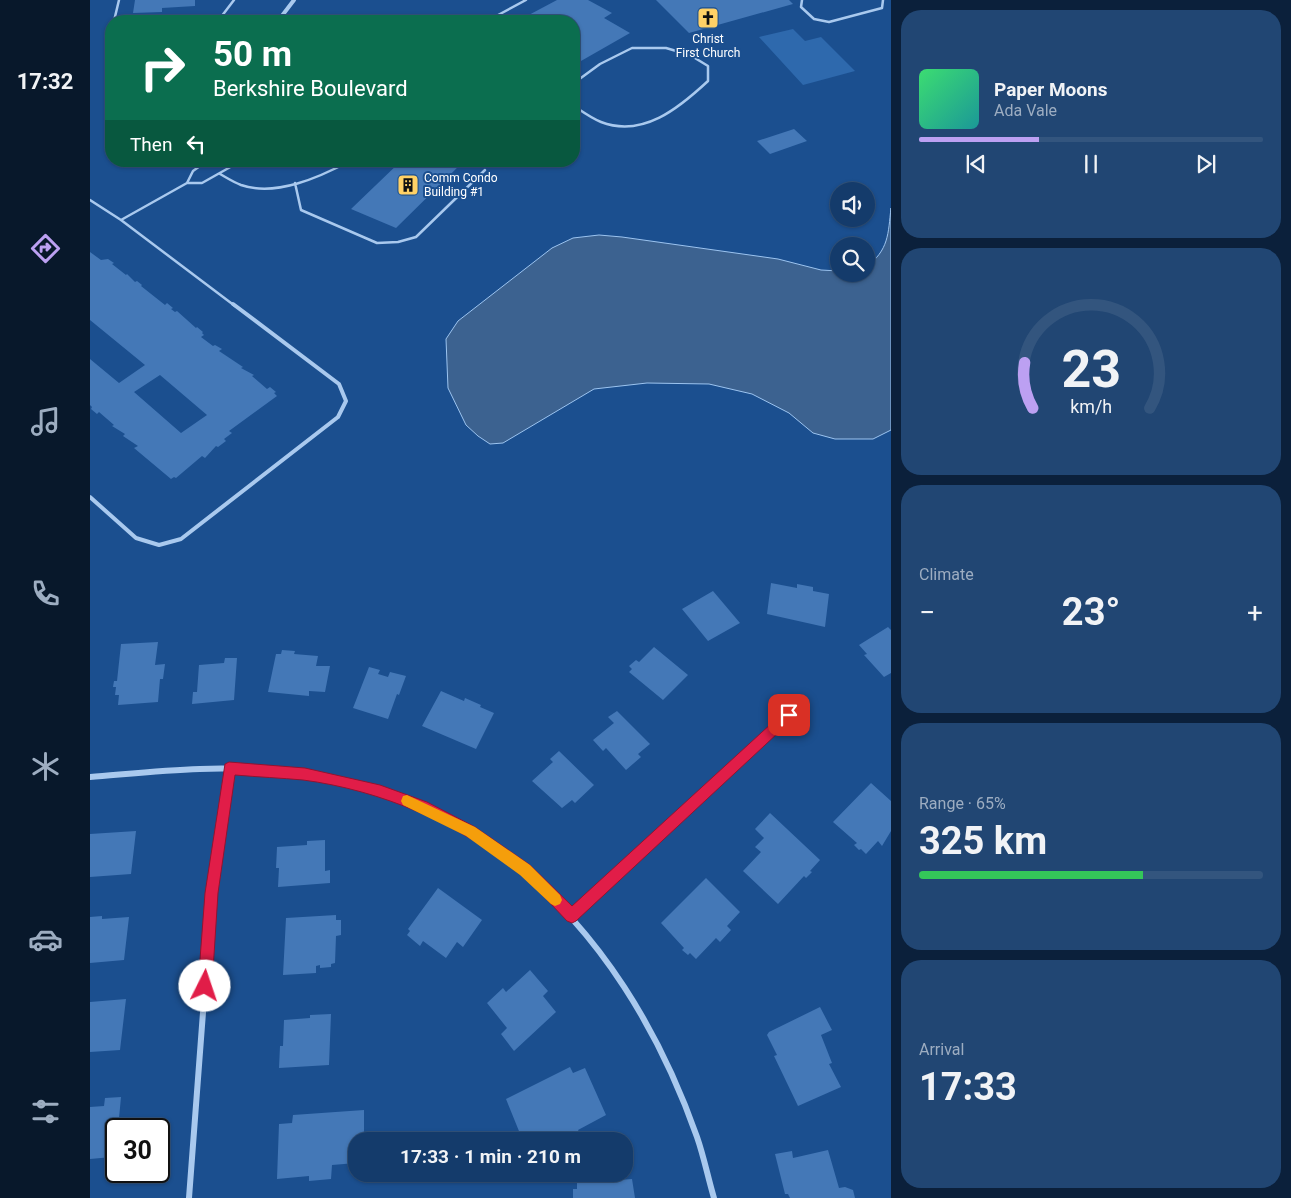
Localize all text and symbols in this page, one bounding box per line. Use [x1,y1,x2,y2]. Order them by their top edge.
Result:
church icon: Christ First Church [696,6,720,30]
place label: Christ First Church [676,32,740,60]
text: 50 m [213,34,292,75]
icon: right [130,35,195,100]
text: 17:32 [17,69,73,94]
text: Berkshire Boulevard [213,76,408,101]
text: Paper Moons [994,78,1107,101]
text: Ada Vale [994,101,1057,120]
icon: left [182,130,210,158]
text: Then [130,133,172,156]
icon: previous [962,150,990,178]
icon: pause [1077,150,1105,178]
icon: next [1192,150,1220,178]
place label: Comm Condo Building #1 [424,171,498,199]
building icon: Comm Condo Building #1 [396,173,420,197]
map controls [830,182,875,282]
button: sound [830,182,875,227]
icon: directions [28,231,63,266]
button: search [830,237,875,282]
text: 23 [1061,339,1121,400]
text: km/h [1070,396,1112,417]
icon: music [28,404,63,439]
text: Climate [919,565,974,584]
icon: phone [28,576,63,611]
text: 23° [1062,590,1120,634]
text: − [919,596,935,629]
text: + [1247,596,1263,629]
pin [768,694,810,736]
icon: arrive [775,701,803,729]
icon: climate [28,749,63,784]
text: Range · 65% [919,794,1006,813]
text: 325 km [919,819,1047,863]
icon: car [28,922,63,957]
position arrow [178,959,230,1011]
text: Arrival [919,1040,964,1059]
text: 17:33 [919,1065,1017,1109]
icon: filters [28,1094,63,1129]
speed limit sign: 30 [105,1118,170,1183]
text: 17:33 · 1 min · 210 m [400,1145,581,1168]

